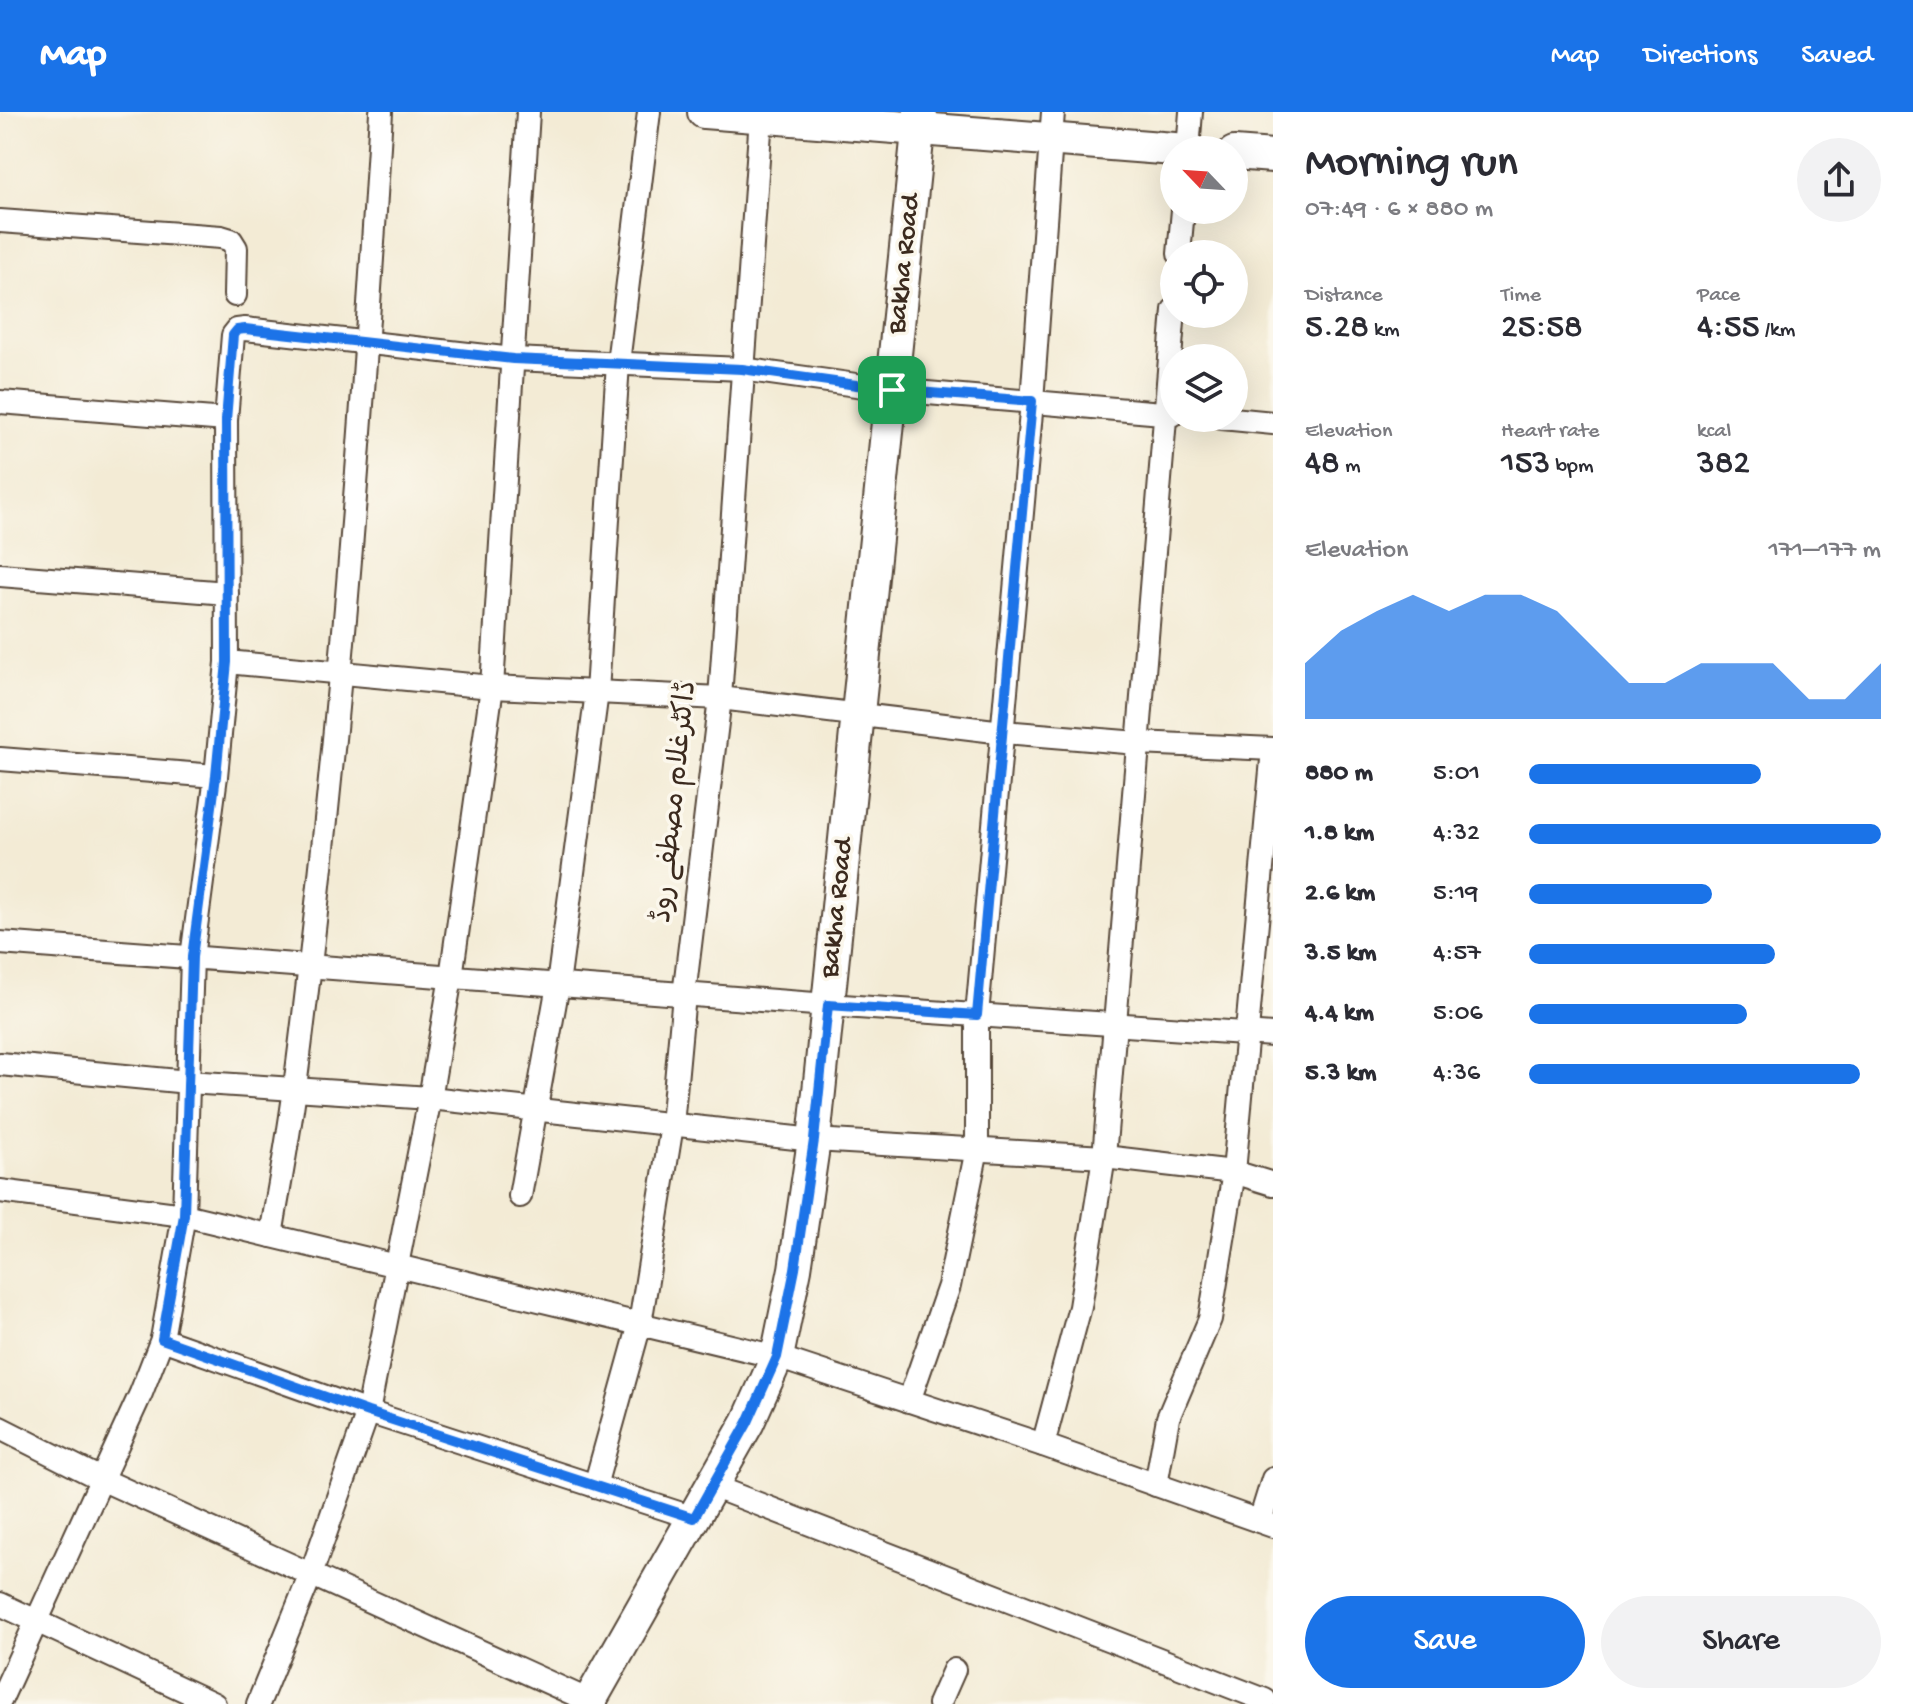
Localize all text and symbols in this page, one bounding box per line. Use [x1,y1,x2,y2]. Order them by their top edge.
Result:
text: Map [40,34,106,78]
text: Map [1551,40,1599,73]
text: Directions [1643,40,1757,73]
text: Saved [1801,40,1873,73]
north arrow [1160,136,1248,224]
map controls [1160,136,1248,432]
button: share [1797,138,1881,222]
text: Morning run [1305,139,1518,191]
street label: Bakha Road [881,190,929,337]
text: 07:49 · 6 × 880 m [1305,195,1493,226]
button: locate [1160,240,1248,328]
text: Distance [1305,283,1383,309]
text: Time [1501,283,1541,309]
text: Pace [1697,283,1740,309]
text: 5.28 [1305,309,1369,349]
text: 25:58 [1501,309,1583,349]
text: 4:55 [1697,309,1760,349]
text: km [1369,318,1400,344]
text: /km [1760,318,1795,344]
button: layers [1160,344,1248,432]
pin [858,356,926,424]
icon: arrive [870,368,914,412]
text: Elevation [1305,419,1392,445]
text: Heart rate [1501,419,1599,445]
text: kcal [1697,419,1731,445]
text: 48 [1305,445,1340,485]
text: 153 [1501,445,1550,485]
text: 382 [1697,445,1750,485]
text: m [1340,454,1361,480]
text: bpm [1550,454,1594,480]
text: Elevation [1305,536,1408,567]
text: 171–177 m [1768,536,1881,567]
street label: ڈاکٹرغلام مصطفے روڈ [646,679,706,925]
text: 880 m [1305,759,1373,790]
text: 5:01 [1433,759,1480,790]
text: 1.8 km [1305,819,1374,850]
text: 4:32 [1433,819,1480,850]
street label: Bakha Road [814,834,862,981]
text: 2.6 km [1305,879,1375,910]
text: 5:19 [1433,879,1478,910]
text: 3.5 km [1305,939,1377,970]
text: 4:57 [1433,939,1481,970]
text: 4.4 km [1305,999,1374,1030]
text: 5:06 [1433,999,1483,1030]
text: 5.3 km [1305,1059,1377,1090]
text: 4:36 [1433,1059,1480,1090]
button: Save [1305,1596,1585,1688]
button: Share [1601,1596,1881,1688]

